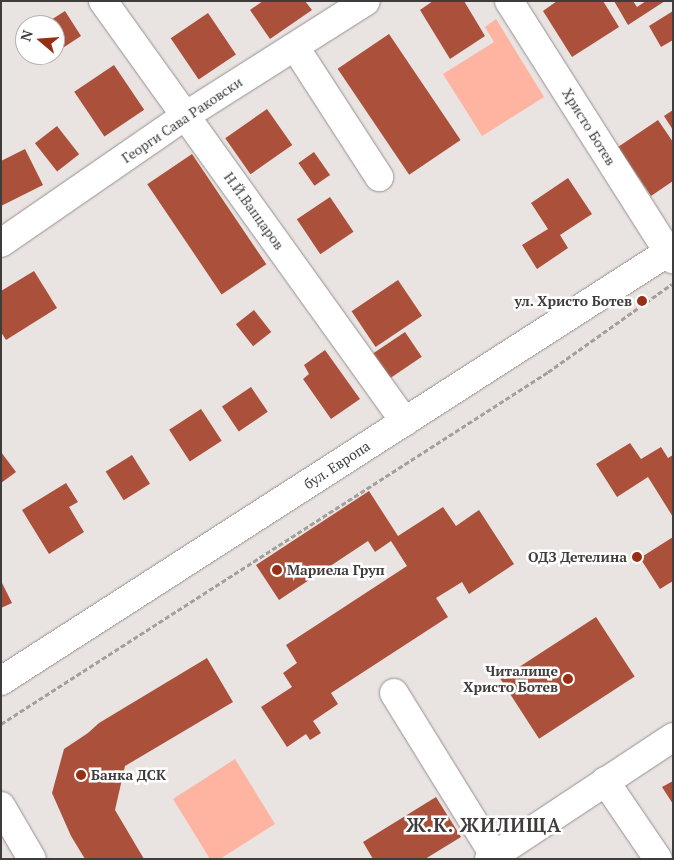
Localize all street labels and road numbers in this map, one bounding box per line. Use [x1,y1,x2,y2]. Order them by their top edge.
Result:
street label: Георги Сава Раковски [119,73,245,167]
street label: Христо Ботев [559,85,619,169]
street label: Н.Й.Вапцаров [220,169,288,253]
street label: бул. Европа [301,437,373,493]

